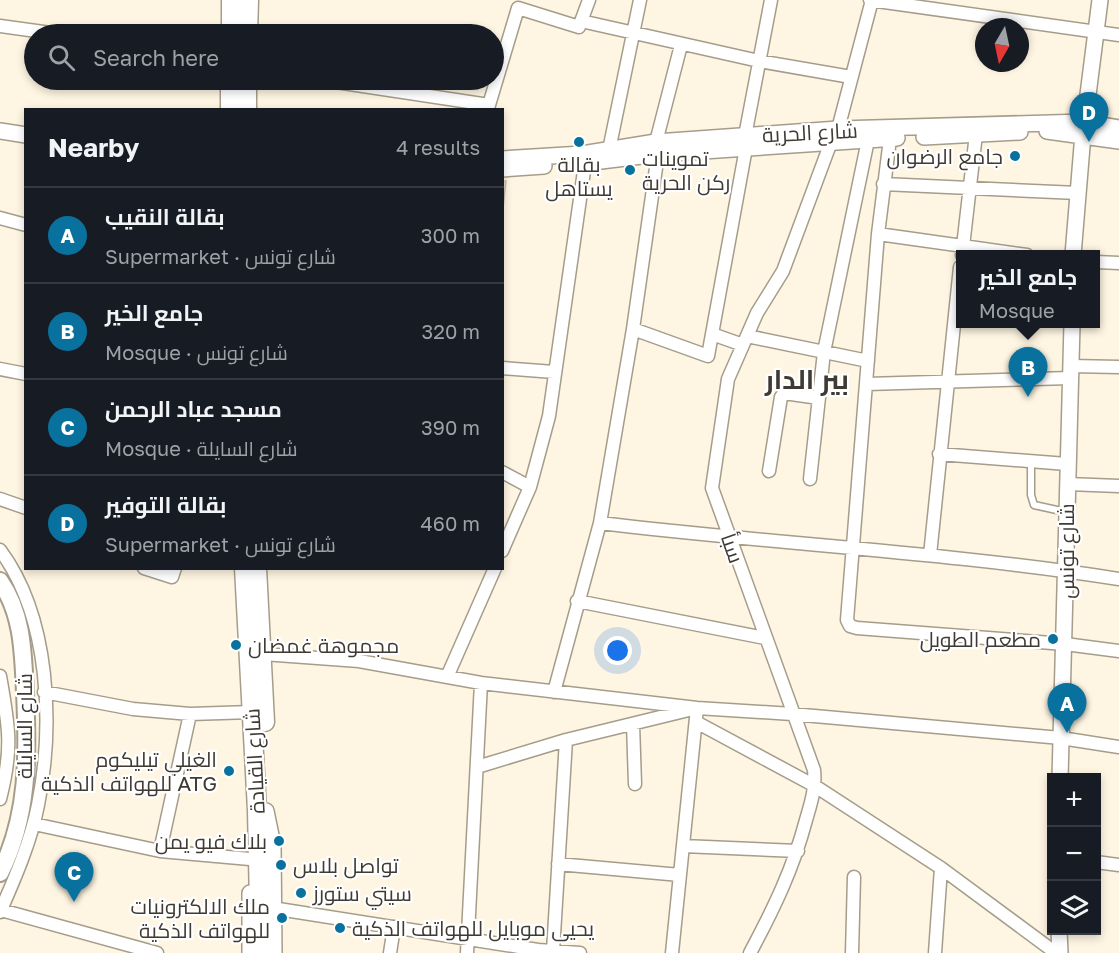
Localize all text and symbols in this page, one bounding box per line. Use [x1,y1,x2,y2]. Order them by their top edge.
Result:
north arrow [975,18,1029,72]
search box [24,24,504,90]
icon: search [45,41,78,74]
text: Search here [93,44,219,71]
pin: D [1070,92,1108,142]
street label: شارع الحرية [762,117,859,149]
text: Nearby [48,132,139,163]
text: 4 results [396,135,480,159]
marker: بقالة يستاهل [572,135,586,149]
place label: جامع الرضوان [886,143,1003,171]
place label: تموينات ركن الحرية [642,145,730,196]
marker: جامع الرضوان [1008,149,1022,163]
place label: بقالة يستاهل [545,151,613,202]
marker: تموينات ركن الحرية [623,163,637,177]
text: بقالة النقيب [105,203,225,230]
text: A [60,223,75,247]
text: 300 m [421,223,480,247]
text: Supermarket · شارع تونس [105,244,336,268]
popup [956,250,1100,328]
text: جامع الخير [979,263,1077,290]
text: Mosque [979,298,1055,322]
text: جامع الخير [105,299,203,326]
text: B [60,319,75,343]
text: 320 m [422,319,480,343]
text: Mosque · شارع تونس [105,340,288,364]
pin: B [1008,348,1048,397]
district label: بير الدار [764,363,849,396]
text: مسجد عباد الرحمن [105,395,282,422]
text: C [60,415,75,439]
text: 390 m [421,415,480,439]
text: Mosque · شارع السايلة [105,436,298,460]
text: بقالة التوفير [105,491,226,518]
street label: شارع تونس [1053,503,1081,599]
text: D [60,511,75,535]
text: 460 m [421,511,480,535]
street label: سبأ [716,530,750,566]
text: Supermarket · شارع تونس [105,532,336,556]
place label: مطعم الطويل [920,626,1041,654]
place label: مجموهة غمضان [248,632,399,659]
marker: مطعم الطويل [1046,632,1060,646]
your location [603,636,632,665]
marker: مجموهة غمضان [229,638,243,652]
street label: شارع السايلة [11,673,39,779]
pin: A [1048,684,1086,733]
street label: شارع القيادة [238,708,272,814]
place label: الغيلي تيليكوم للهواتف الذكية ATG [41,746,217,797]
marker: الغيلي تيليكوم للهواتف الذكية ATG [222,764,236,778]
map controls [1047,773,1101,935]
button: + [1047,773,1101,827]
button: − [1047,827,1101,881]
place label: بلاك فيو يمن [155,828,267,855]
marker: بلاك فيو يمن [272,834,286,848]
pin: C [54,852,94,902]
place label: تواصل بلاس [293,852,399,879]
marker: تواصل بلاس [274,858,288,872]
place label: سيتي ستورز [312,880,412,910]
button: layers [1047,881,1101,935]
marker: سيتي ستورز [294,886,308,900]
place label: ملك الالكترونيات للهواتف الذكية [130,893,270,944]
marker: ملك الالكترونيات للهواتف الذكية [275,911,289,925]
place label: يحيى موبايل للهواتف الذكية [352,915,595,942]
marker: يحيى موبايل للهواتف الذكية [333,921,347,935]

